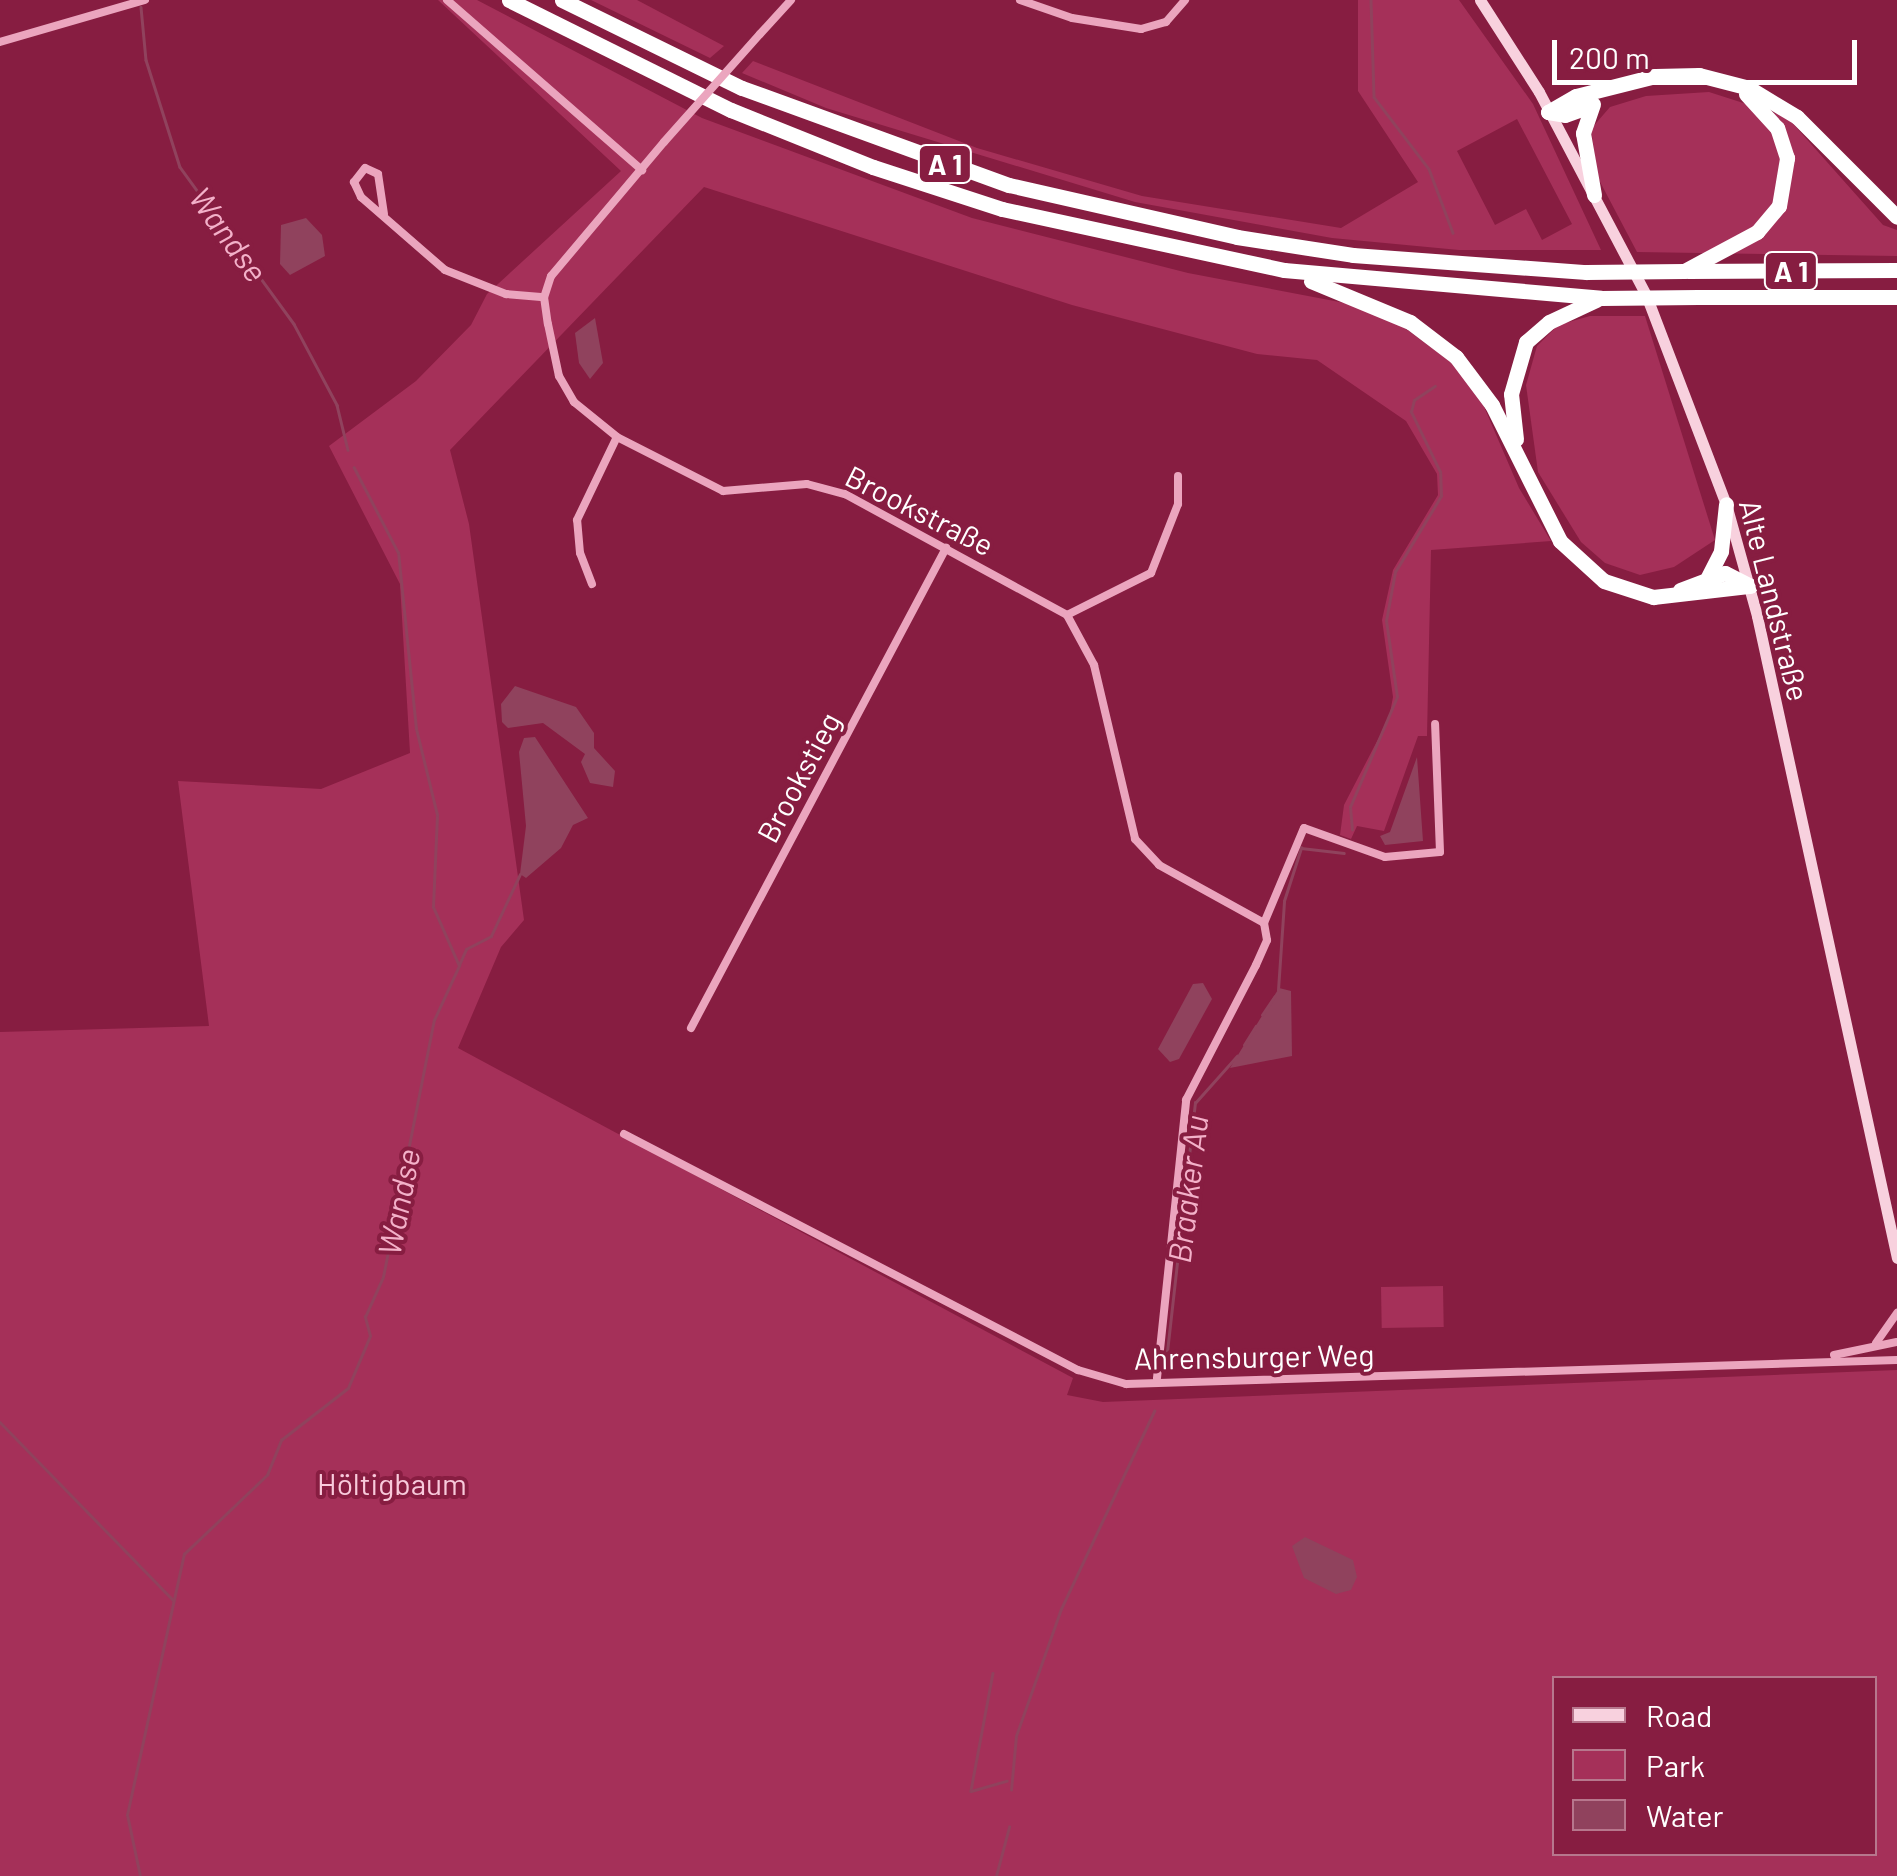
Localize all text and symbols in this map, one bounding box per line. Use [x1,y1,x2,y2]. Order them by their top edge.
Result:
scale bar [1557,20,1862,82]
text: 200 m [1569,39,1650,75]
road number: A 1 [918,141,972,187]
water label: Wandse [182,179,276,289]
road number: A 1 [1764,248,1818,294]
street label: Brookstraße [840,457,1000,563]
street label: Alte Landstraße [1733,495,1817,705]
street label: Brookstieg [749,706,847,848]
water label: Braaker Au [1159,1113,1215,1265]
water label: Wandse [369,1145,427,1259]
street label: Ahrensburger Weg [1133,1336,1375,1376]
park label: Höltigbaum [317,1465,467,1501]
legend [1552,1676,1877,1856]
text: Road [1646,1697,1712,1733]
text: Park [1646,1747,1705,1783]
text: Water [1646,1797,1724,1833]

